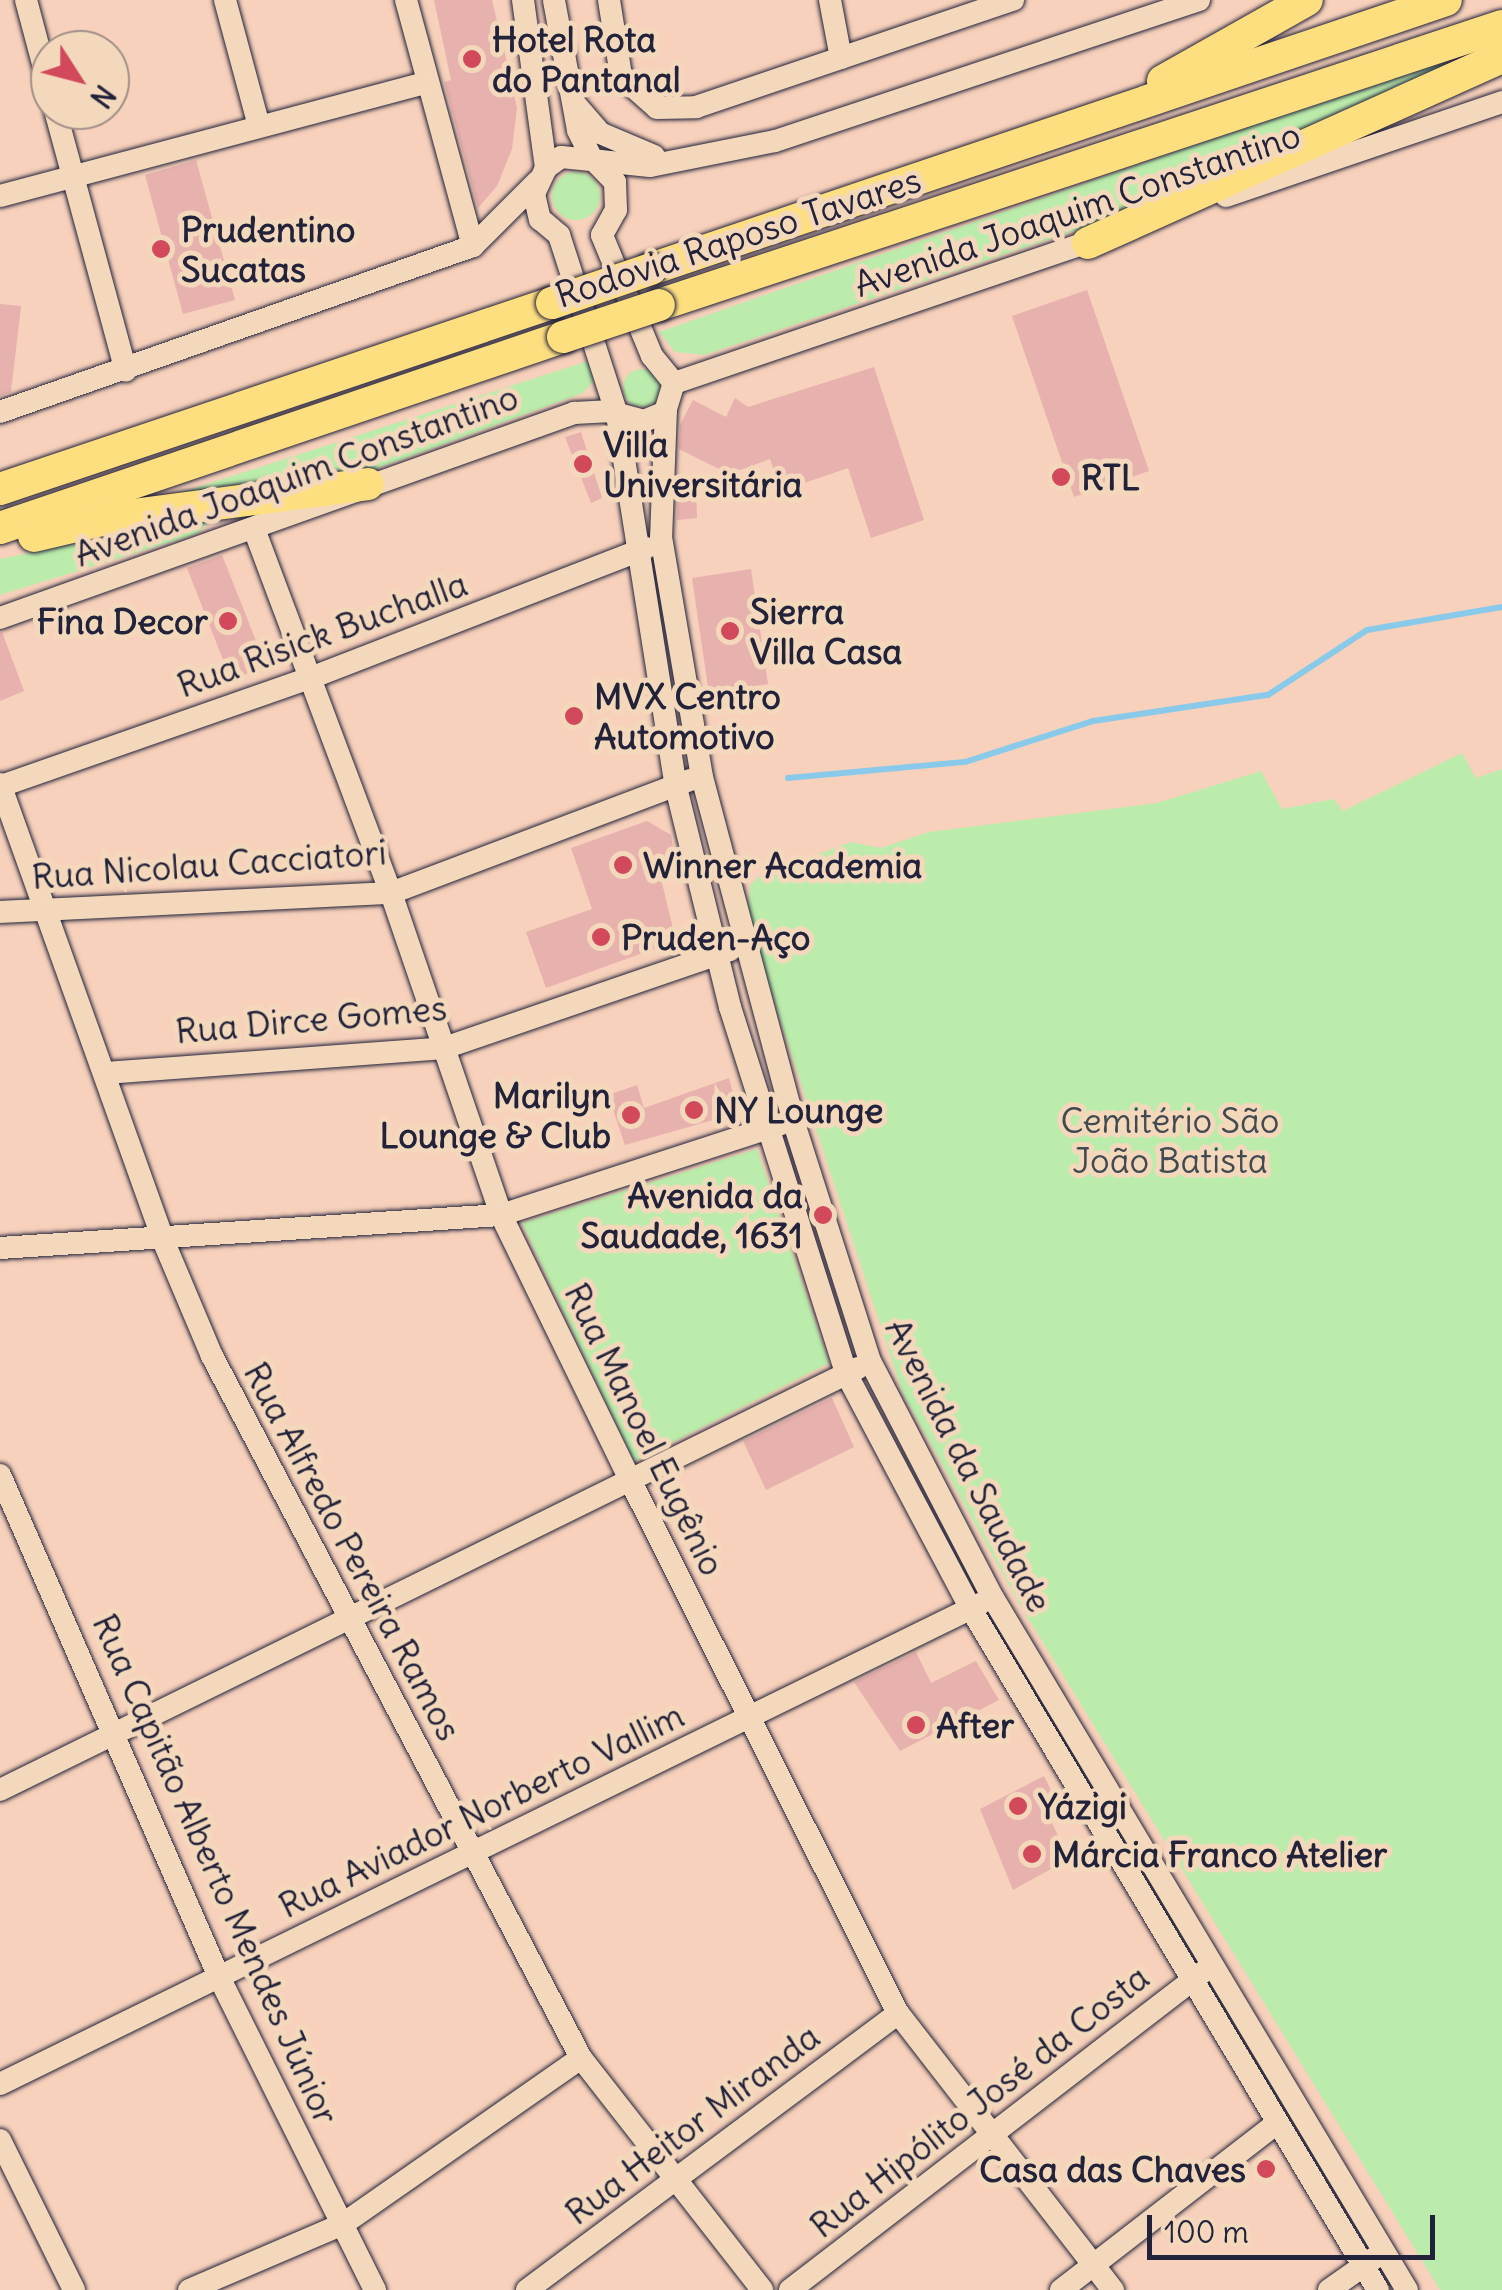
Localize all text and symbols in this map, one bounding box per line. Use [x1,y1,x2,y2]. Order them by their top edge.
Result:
place label: Hotel Rota do Pantanal [492,18,681,100]
north arrow [30,30,130,130]
marker: Hotel Rota do Pantanal [461,48,483,70]
text: N [82,78,123,115]
street label: Avenida Joaquim Constantino [849,113,1305,305]
street label: Rodovia Raposo Tavares [550,158,926,316]
place label: Prudentino Sucatas [181,208,355,290]
marker: Prudentino Sucatas [150,238,172,260]
street label: Avenida Joaquim Constantino [69,375,523,575]
place label: Villa Universitária [603,423,802,505]
marker: Villa Universitária [572,453,594,475]
place label: RTL [1081,456,1140,498]
marker: RTL [1050,466,1072,488]
street label: Rua Risick Buchalla [171,562,473,706]
place label: Sierra Villa Casa [750,590,902,672]
place label: Fina Decor [37,600,208,642]
marker: Fina Decor [217,610,239,632]
marker: Sierra Villa Casa [719,620,741,642]
place label: MVX Centro Automotivo [594,675,781,757]
marker: MVX Centro Automotivo [563,705,585,727]
street label: Rua Nicolau Cacciatori [30,831,388,897]
place label: Winner Academia [643,844,922,886]
marker: Winner Academia [612,854,634,876]
place label: Pruden-Aço [621,916,810,958]
marker: Pruden-Aço [590,926,612,948]
street label: Rua Dirce Gomes [174,986,448,1052]
place label: Marilyn Lounge & Club [380,1074,611,1156]
place label: NY Lounge [714,1089,883,1131]
marker: NY Lounge [683,1099,705,1121]
park label: Cemitério São João Batista [1061,1099,1279,1181]
marker: Marilyn Lounge & Club [620,1104,642,1126]
place label: Avenida da Saudade, 1631 [581,1174,803,1256]
marker: Avenida da Saudade, 1631 [812,1204,834,1226]
street label: Rua Manoel Eugênio [556,1276,734,1582]
street label: Avenida da Saudade [877,1311,1061,1619]
street label: Rua Alfredo Pereira Ramos [235,1355,471,1747]
street label: Rua Capitão Alberto Mendes Júnior [84,1607,348,2131]
street label: Rua Aviador Norberto Vallim [272,1694,690,1926]
place label: After [936,1704,1014,1746]
marker: After [905,1714,927,1736]
place label: Yázigi [1038,1785,1127,1827]
marker: Yázigi [1007,1795,1029,1817]
place label: Márcia Franco Atelier [1052,1833,1387,1875]
marker: Márcia Franco Atelier [1021,1843,1043,1865]
street label: Rua Hipólito José da Costa [801,1956,1157,2246]
street label: Rua Heitor Miranda [557,2015,827,2233]
place label: Casa das Chaves [979,2148,1246,2190]
marker: Casa das Chaves [1255,2158,1277,2180]
scale bar [1152,2195,1440,2257]
text: 100 m [1164,2213,1249,2251]

